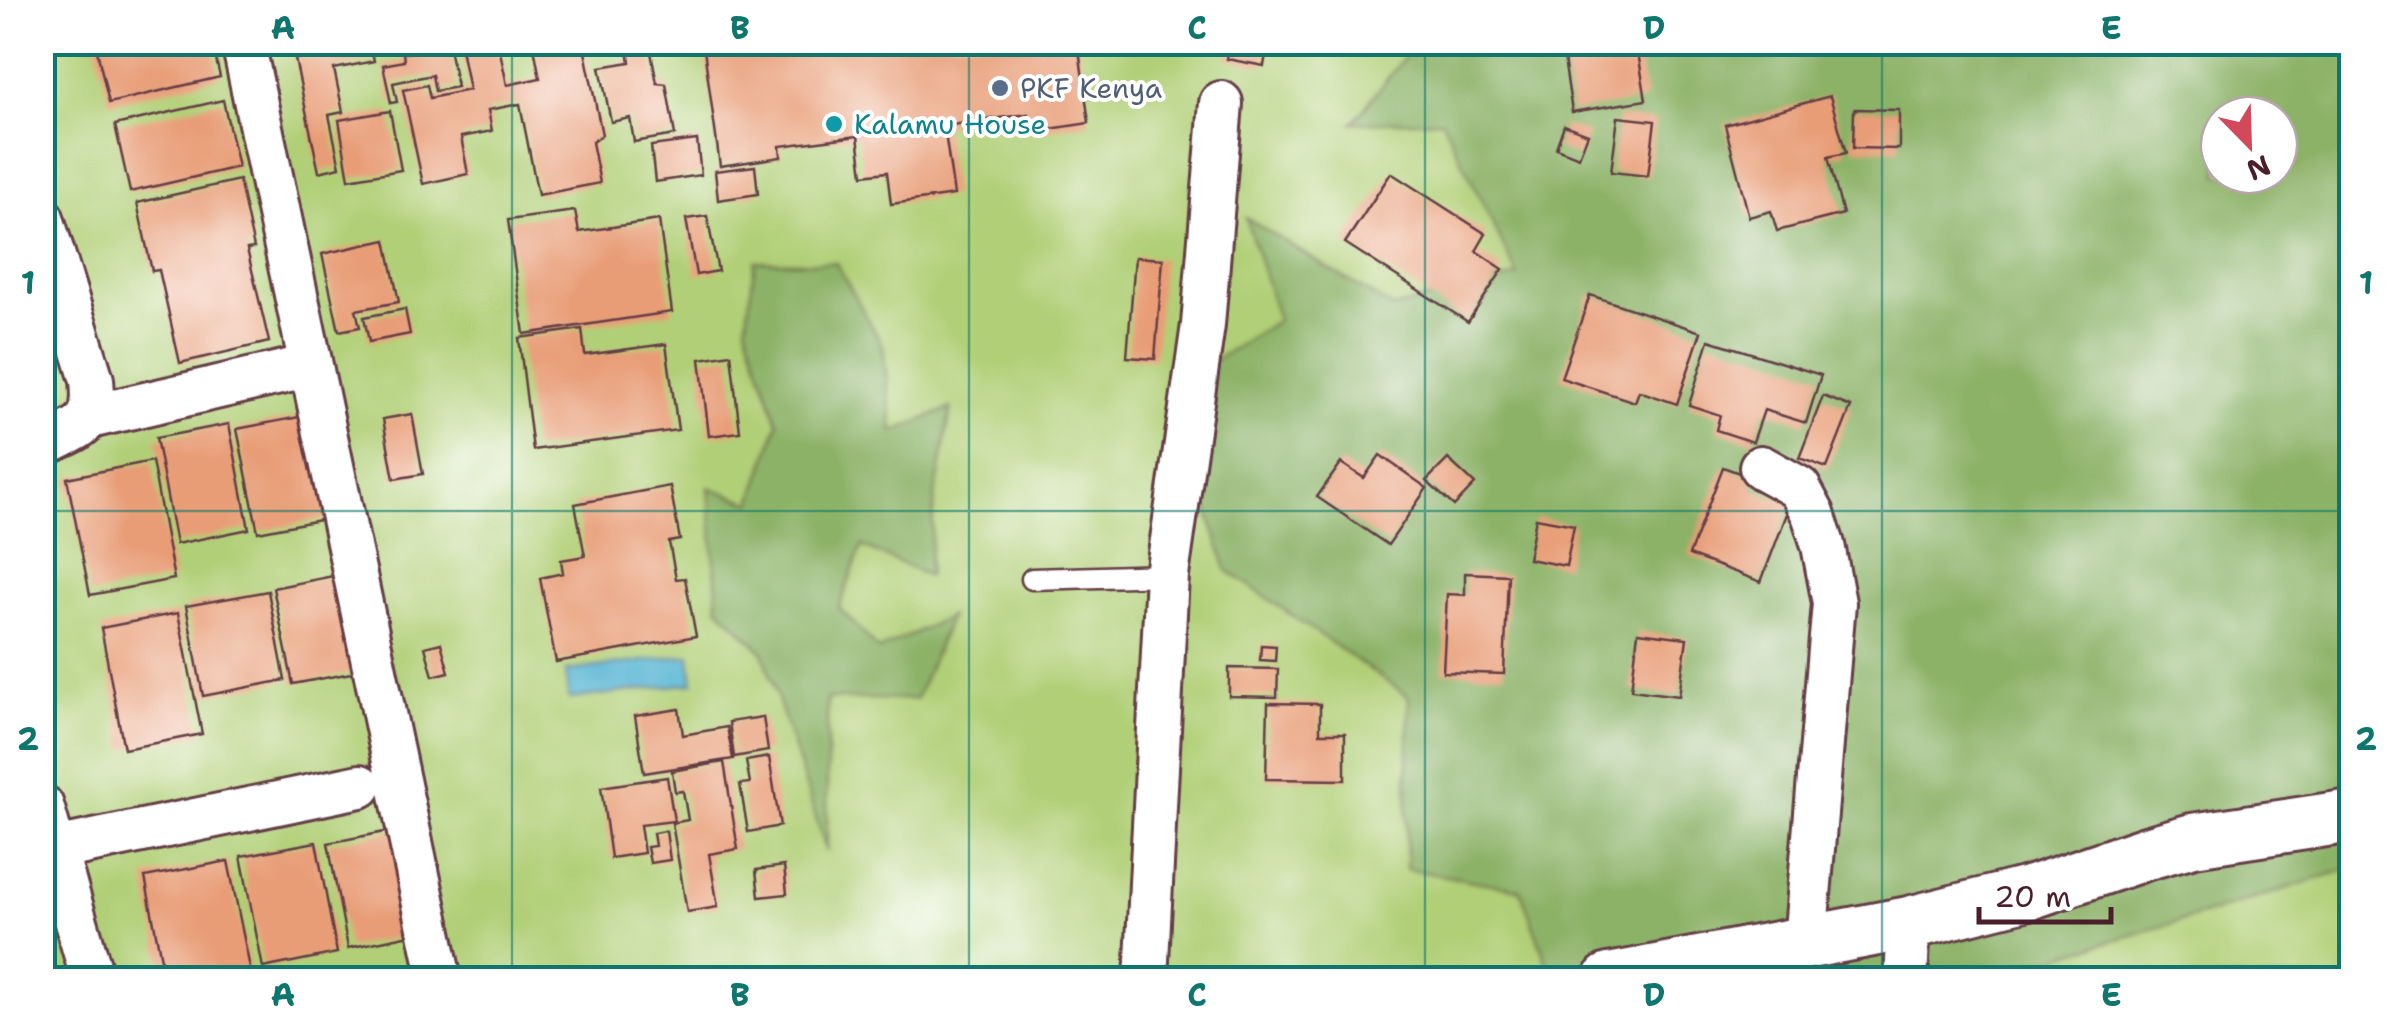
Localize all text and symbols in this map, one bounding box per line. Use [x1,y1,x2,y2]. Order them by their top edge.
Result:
text: A [271,6,295,49]
text: B [730,6,750,49]
text: C [1187,6,1207,49]
text: D [1643,6,1665,49]
text: E [2100,6,2122,49]
place label: PKF Kenya [1020,69,1162,107]
marker: PKF Kenya [989,77,1011,99]
north arrow [2199,95,2299,195]
place label: Kalamu House [854,105,1046,143]
marker: Kalamu House [823,113,845,135]
text: N [2241,146,2276,190]
text: 1 [21,261,35,304]
text: 1 [2359,261,2373,304]
text: 2 [17,717,39,760]
text: 2 [2355,717,2377,760]
scale bar [1979,862,2112,924]
text: 20 m [1994,876,2071,917]
text: A [271,973,295,1016]
text: B [730,973,750,1016]
text: C [1187,973,1207,1016]
text: D [1643,973,1665,1016]
text: E [2100,973,2122,1016]

